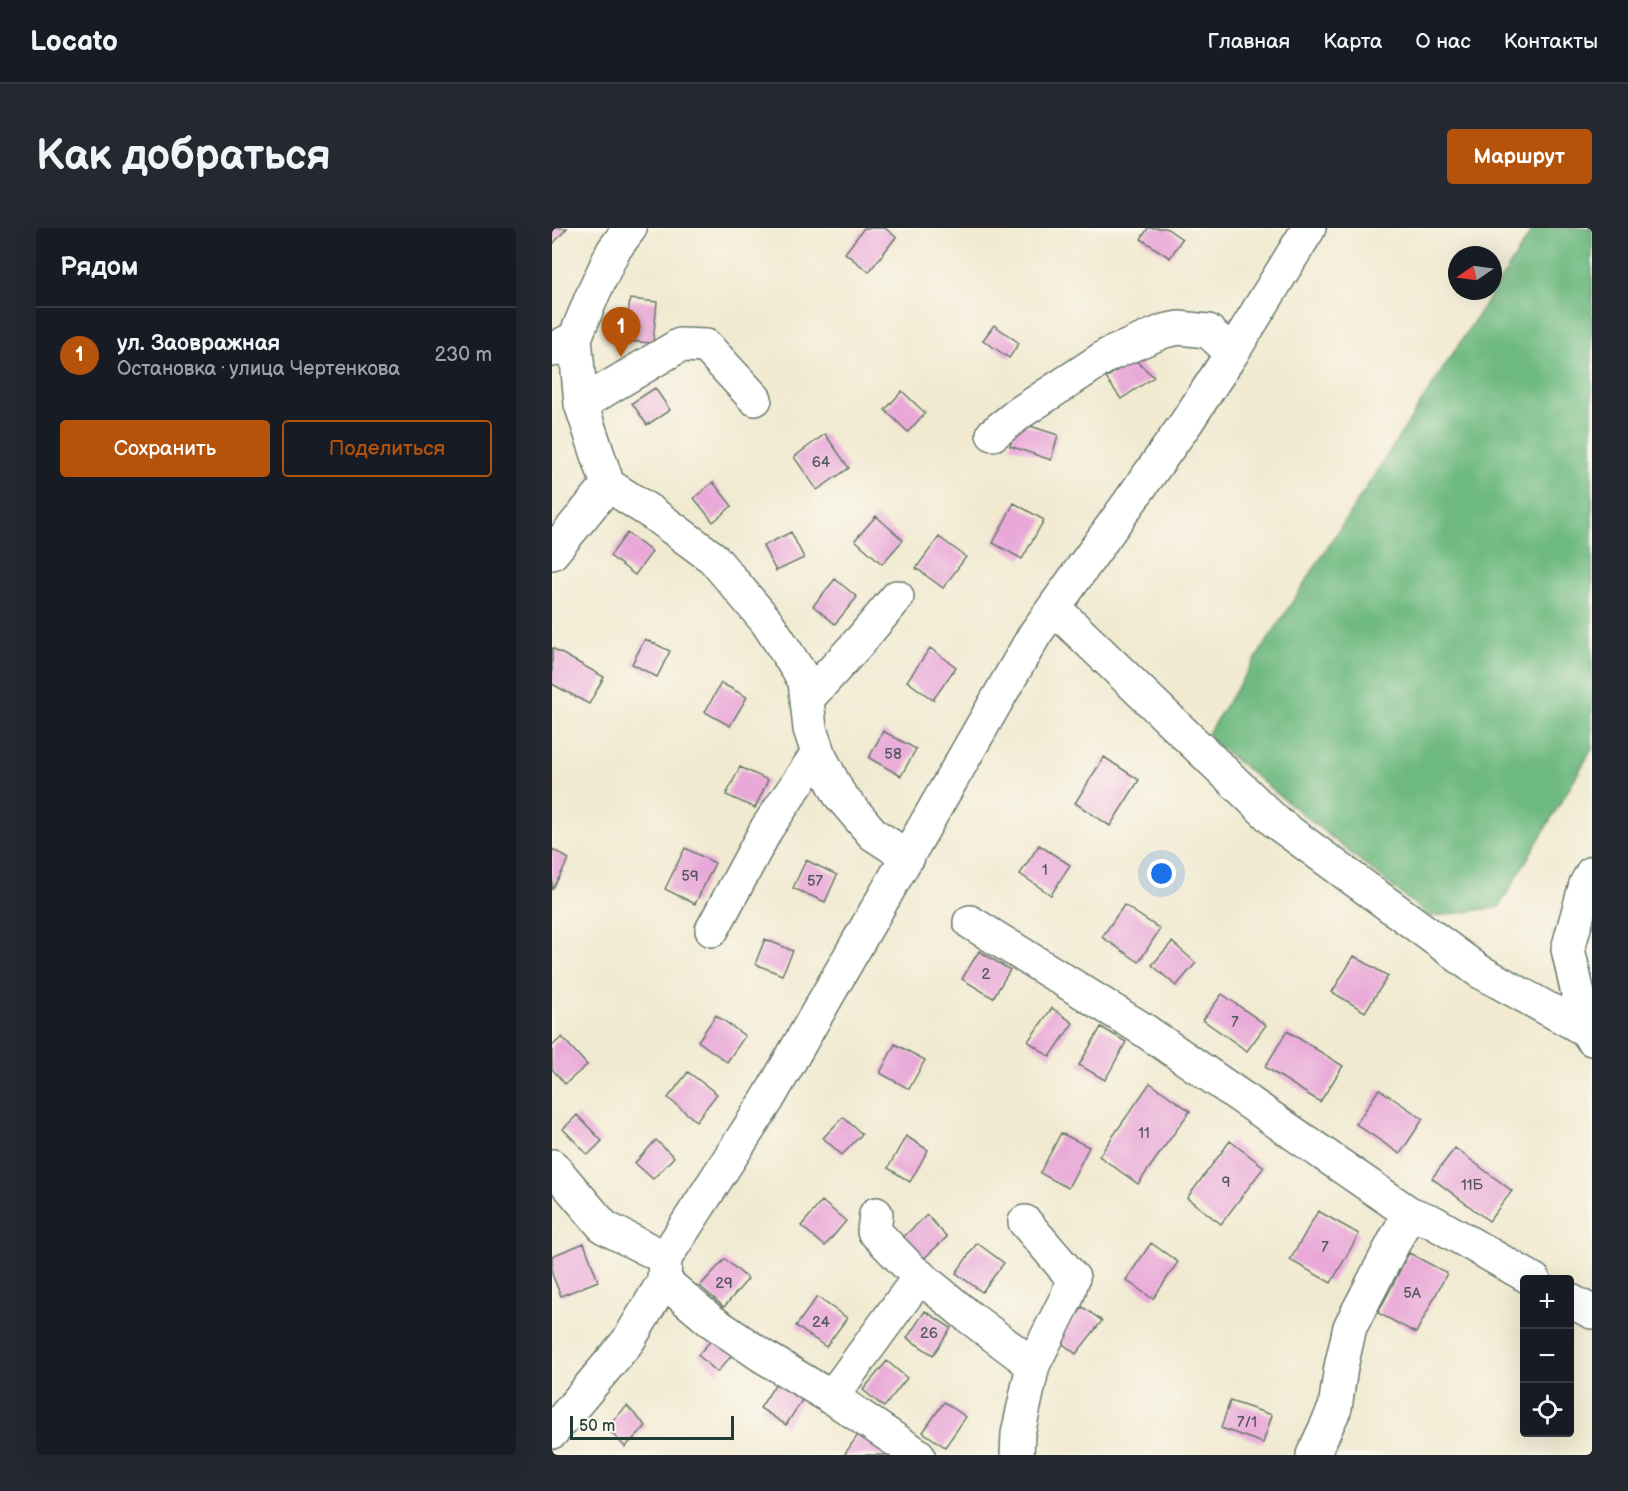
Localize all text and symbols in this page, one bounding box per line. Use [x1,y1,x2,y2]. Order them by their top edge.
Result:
text: Locato [30,25,118,58]
text: Главная [1207,29,1290,54]
text: Карта [1323,29,1382,54]
text: О нас [1415,29,1471,54]
text: Контакты [1504,29,1598,54]
button: Маршрут [1447,129,1592,184]
text: Как добраться [36,131,331,182]
north arrow [1448,246,1502,300]
text: Рядом [60,252,138,283]
pin: 1 [602,308,640,357]
text: ул. Заовражная [117,330,280,357]
text: 1 [75,343,84,367]
text: 230 m [435,343,492,367]
text: Остановка · улица Чертенкова [117,357,400,381]
button: Сохранить [60,420,270,477]
button: Поделиться [282,420,492,477]
house number: 64 [812,453,830,472]
house number: 58 [884,745,902,764]
your location [1147,859,1176,888]
house number: 1 [1042,861,1048,880]
house number: 59 [681,867,699,886]
house number: 57 [807,872,824,891]
house number: 2 [982,965,991,984]
house number: 7 [1231,1013,1239,1032]
house number: 11 [1138,1124,1150,1143]
house number: 9 [1222,1173,1230,1192]
house number: 11Б [1461,1176,1484,1195]
house number: 7 [1321,1238,1329,1257]
house number: 29 [715,1274,733,1293]
map controls [1520,1275,1574,1437]
button: + [1520,1275,1574,1329]
house number: 5А [1403,1284,1422,1303]
house number: 24 [812,1313,830,1332]
house number: 26 [920,1324,938,1343]
button: − [1520,1329,1574,1383]
button: locate [1520,1383,1574,1437]
scale bar [570,1413,734,1440]
house number: 7/1 [1237,1413,1257,1432]
text: 50 m [579,1417,615,1436]

